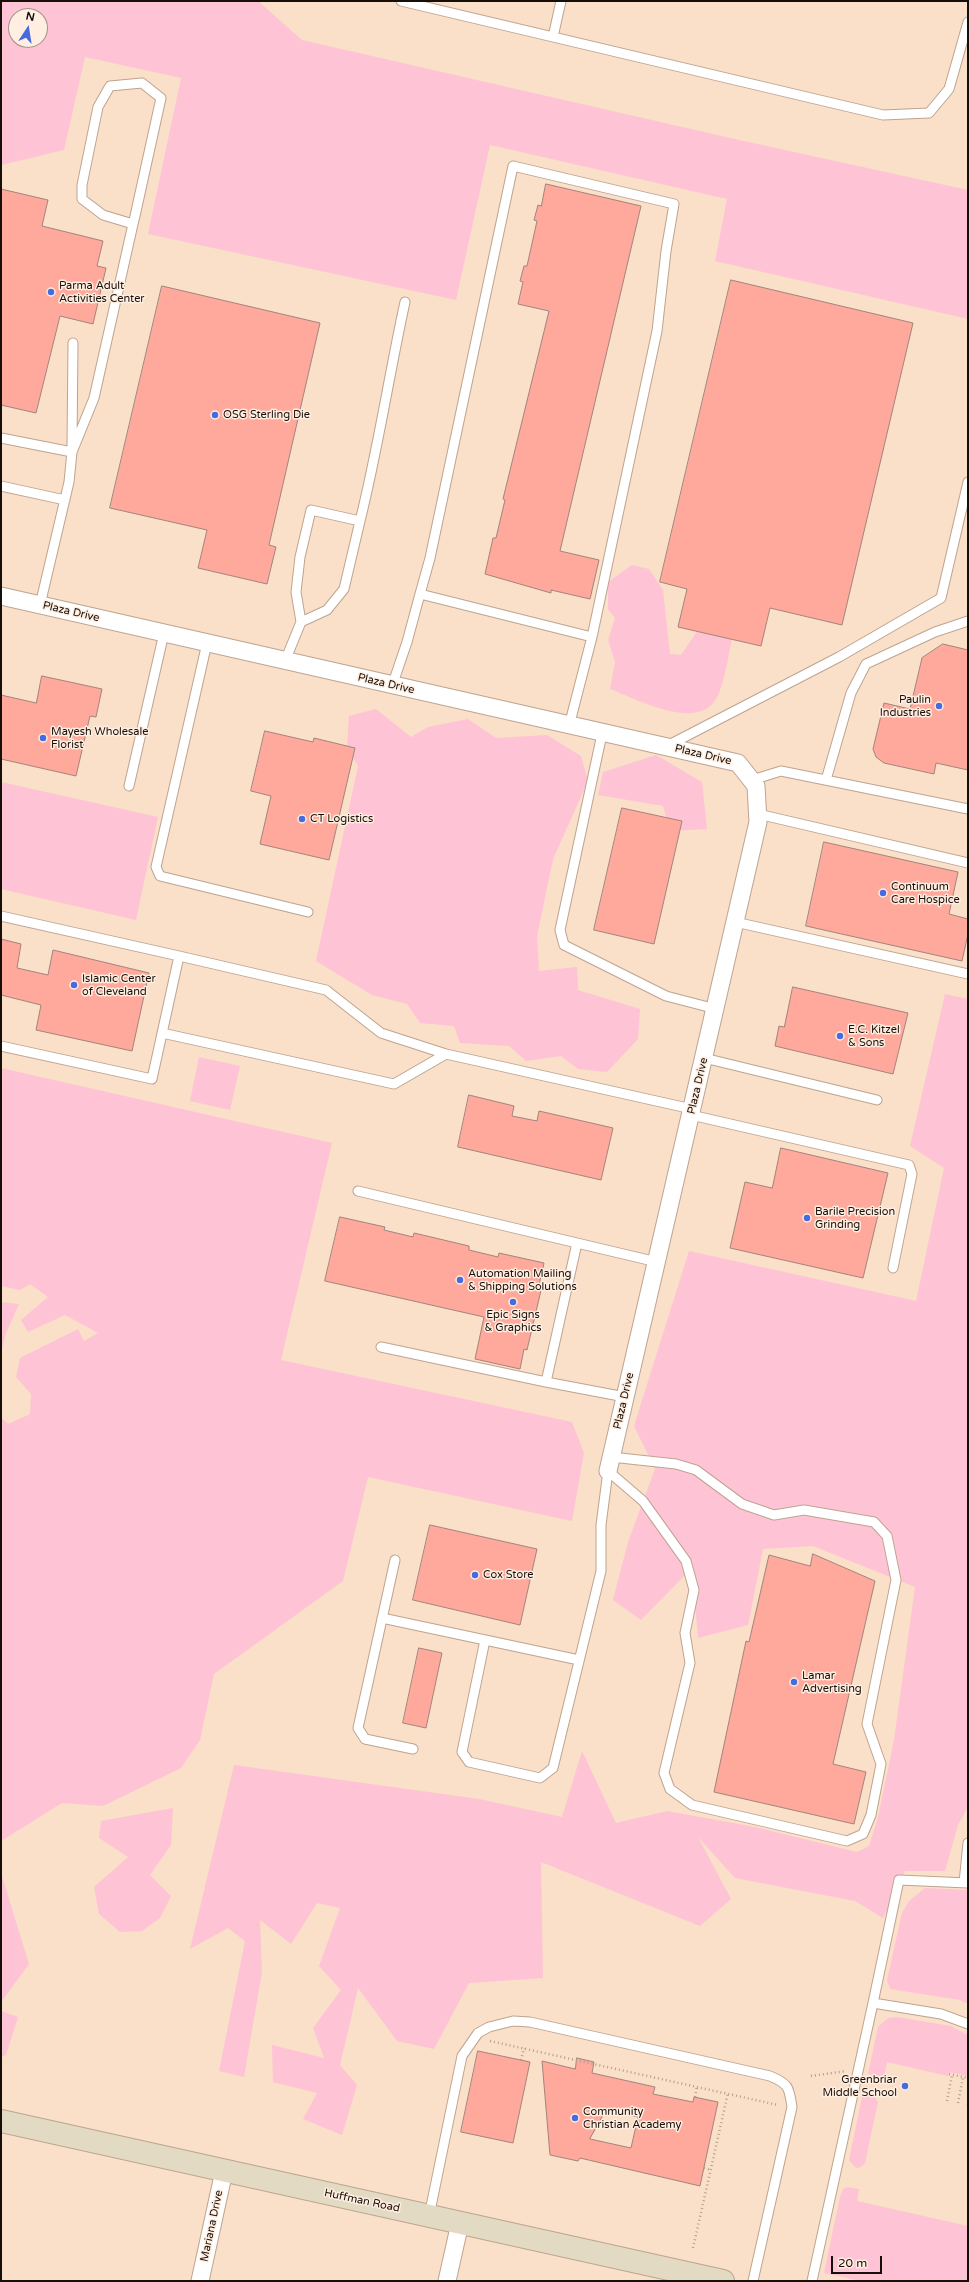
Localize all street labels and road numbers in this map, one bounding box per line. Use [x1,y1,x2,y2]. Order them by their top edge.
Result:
street label: Plaza Drive [41,599,101,625]
street label: Plaza Drive [356,671,416,697]
street label: Plaza Drive [673,742,733,768]
street label: Plaza Drive [685,1056,711,1116]
street label: Plaza Drive [611,1371,637,1431]
street label: Huffman Road [323,2187,401,2215]
street label: Mariana Drive [198,2189,226,2263]

